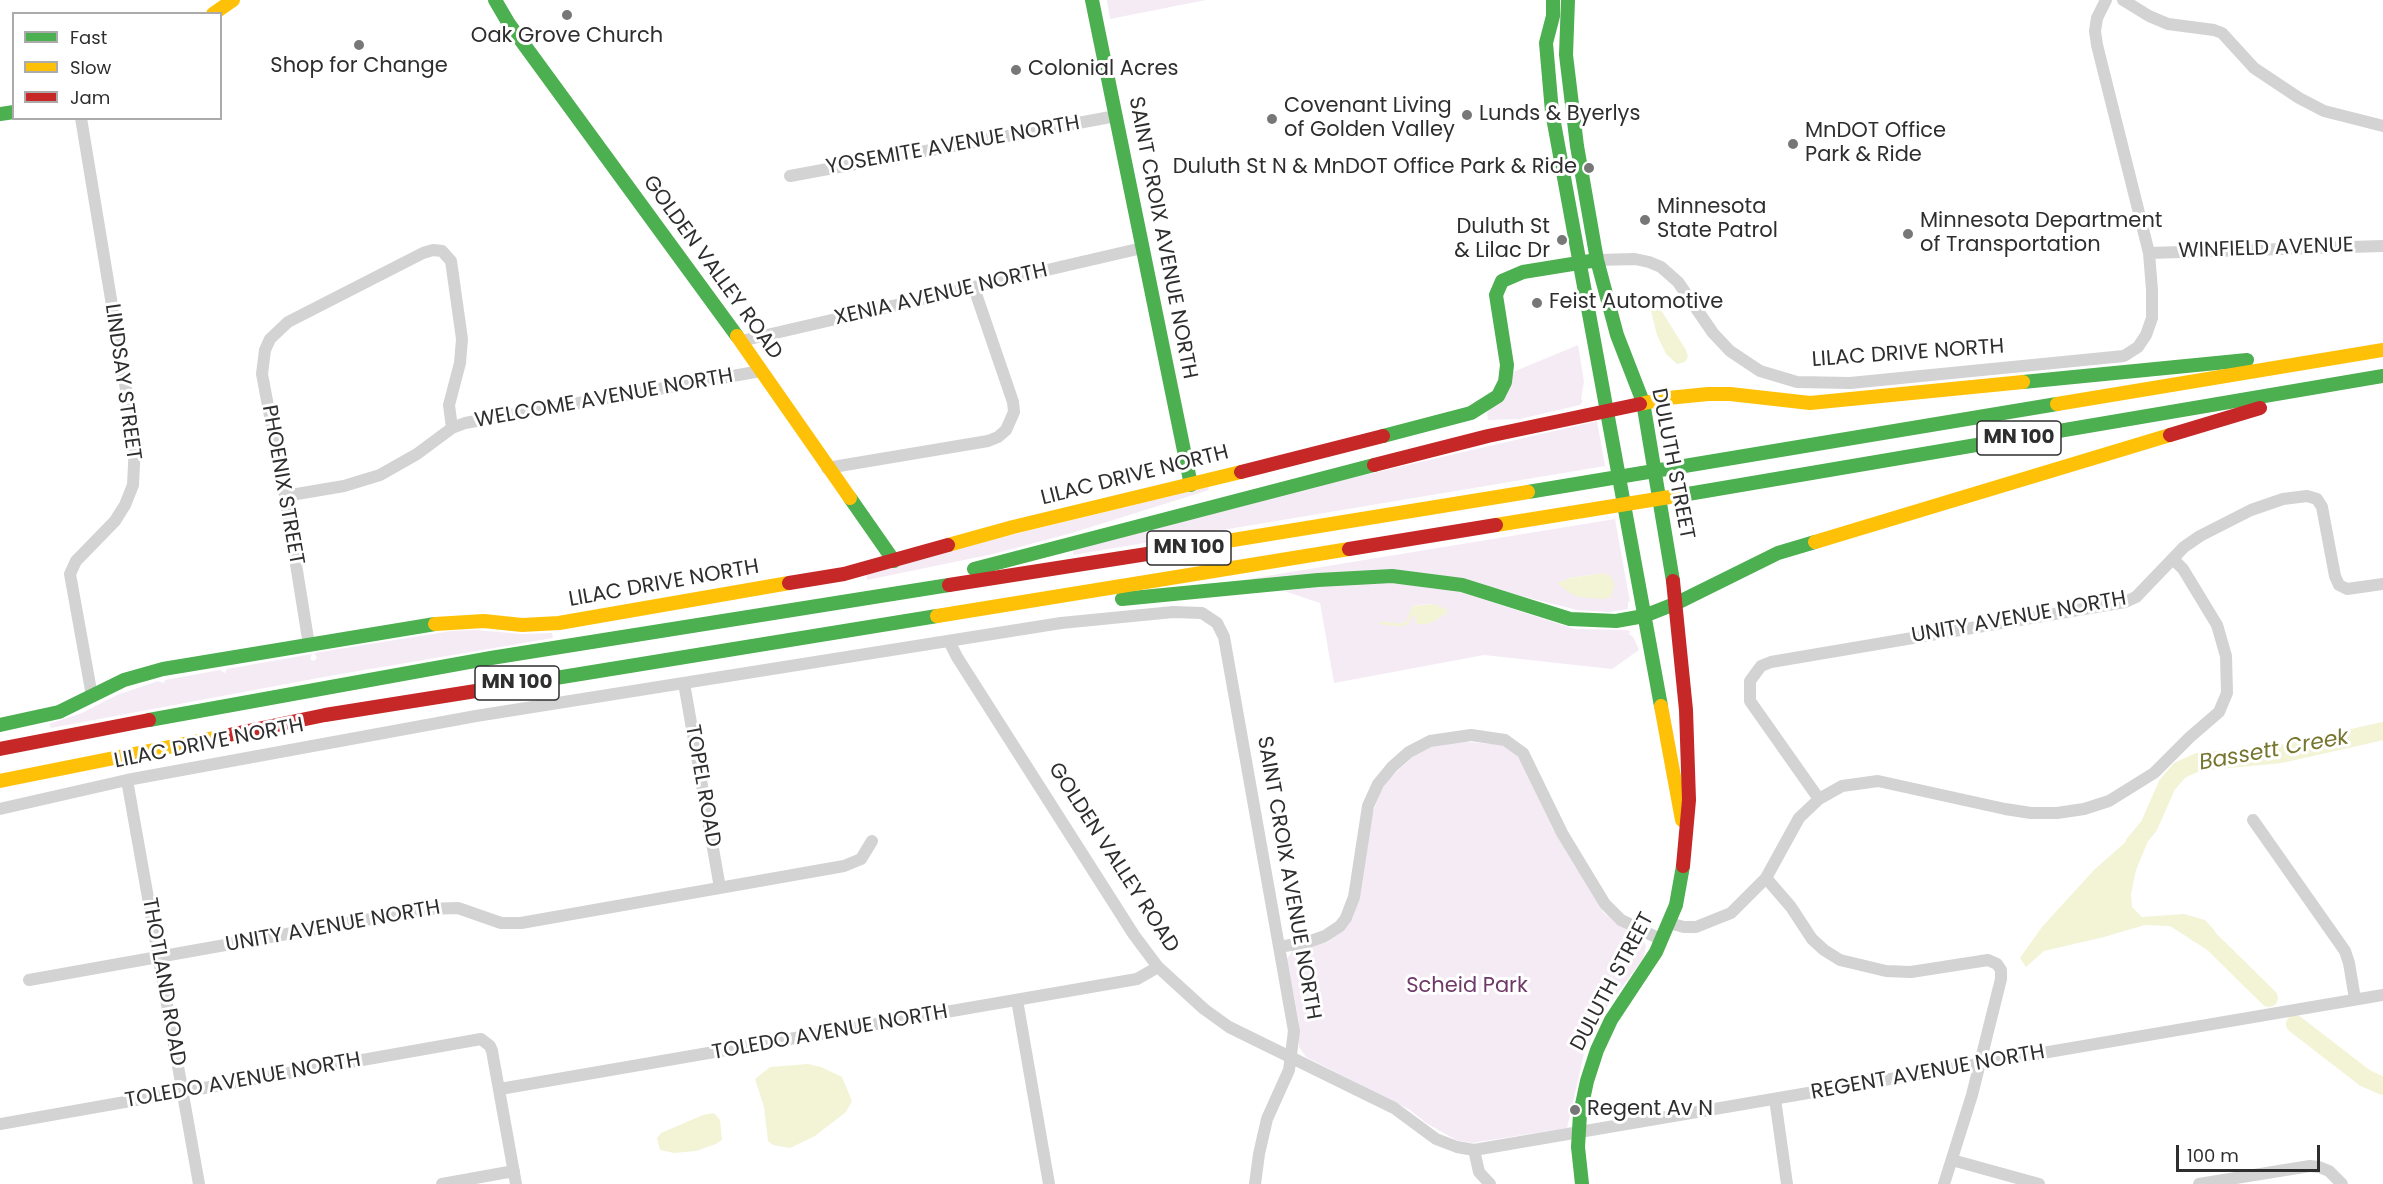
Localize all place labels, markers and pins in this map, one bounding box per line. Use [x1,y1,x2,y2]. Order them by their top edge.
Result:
marker: Oak Grove Church [560,8,574,22]
place label: Oak Grove Church [471,24,663,50]
marker: Shop for Change [352,38,366,52]
place label: Shop for Change [270,54,448,80]
place label: Colonial Acres [1028,57,1179,83]
marker: Colonial Acres [1009,63,1023,77]
place label: Covenant Living of Golden Valley [1284,94,1455,144]
place label: Lunds & Byerlys [1479,102,1640,128]
marker: Lunds & Byerlys [1460,108,1474,122]
marker: Covenant Living of Golden Valley [1265,112,1279,126]
place label: MnDOT Office Park & Ride [1805,119,1946,169]
marker: MnDOT Office Park & Ride [1786,137,1800,151]
place label: Duluth St N & MnDOT Office Park & Ride [1173,155,1577,181]
marker: Duluth St N & MnDOT Office Park & Ride [1582,161,1596,175]
place label: Minnesota State Patrol [1657,195,1778,245]
place label: Minnesota Department of Transportation [1920,209,2162,259]
marker: Minnesota State Patrol [1638,213,1652,227]
place label: Duluth St & Lilac Dr [1454,215,1550,265]
marker: Minnesota Department of Transportation [1901,227,1915,241]
marker: Duluth St & Lilac Dr [1555,233,1569,247]
place label: Feist Automotive [1549,290,1723,316]
marker: Feist Automotive [1530,296,1544,310]
place label: Regent Av N [1587,1097,1713,1123]
marker: Regent Av N [1568,1103,1582,1117]

